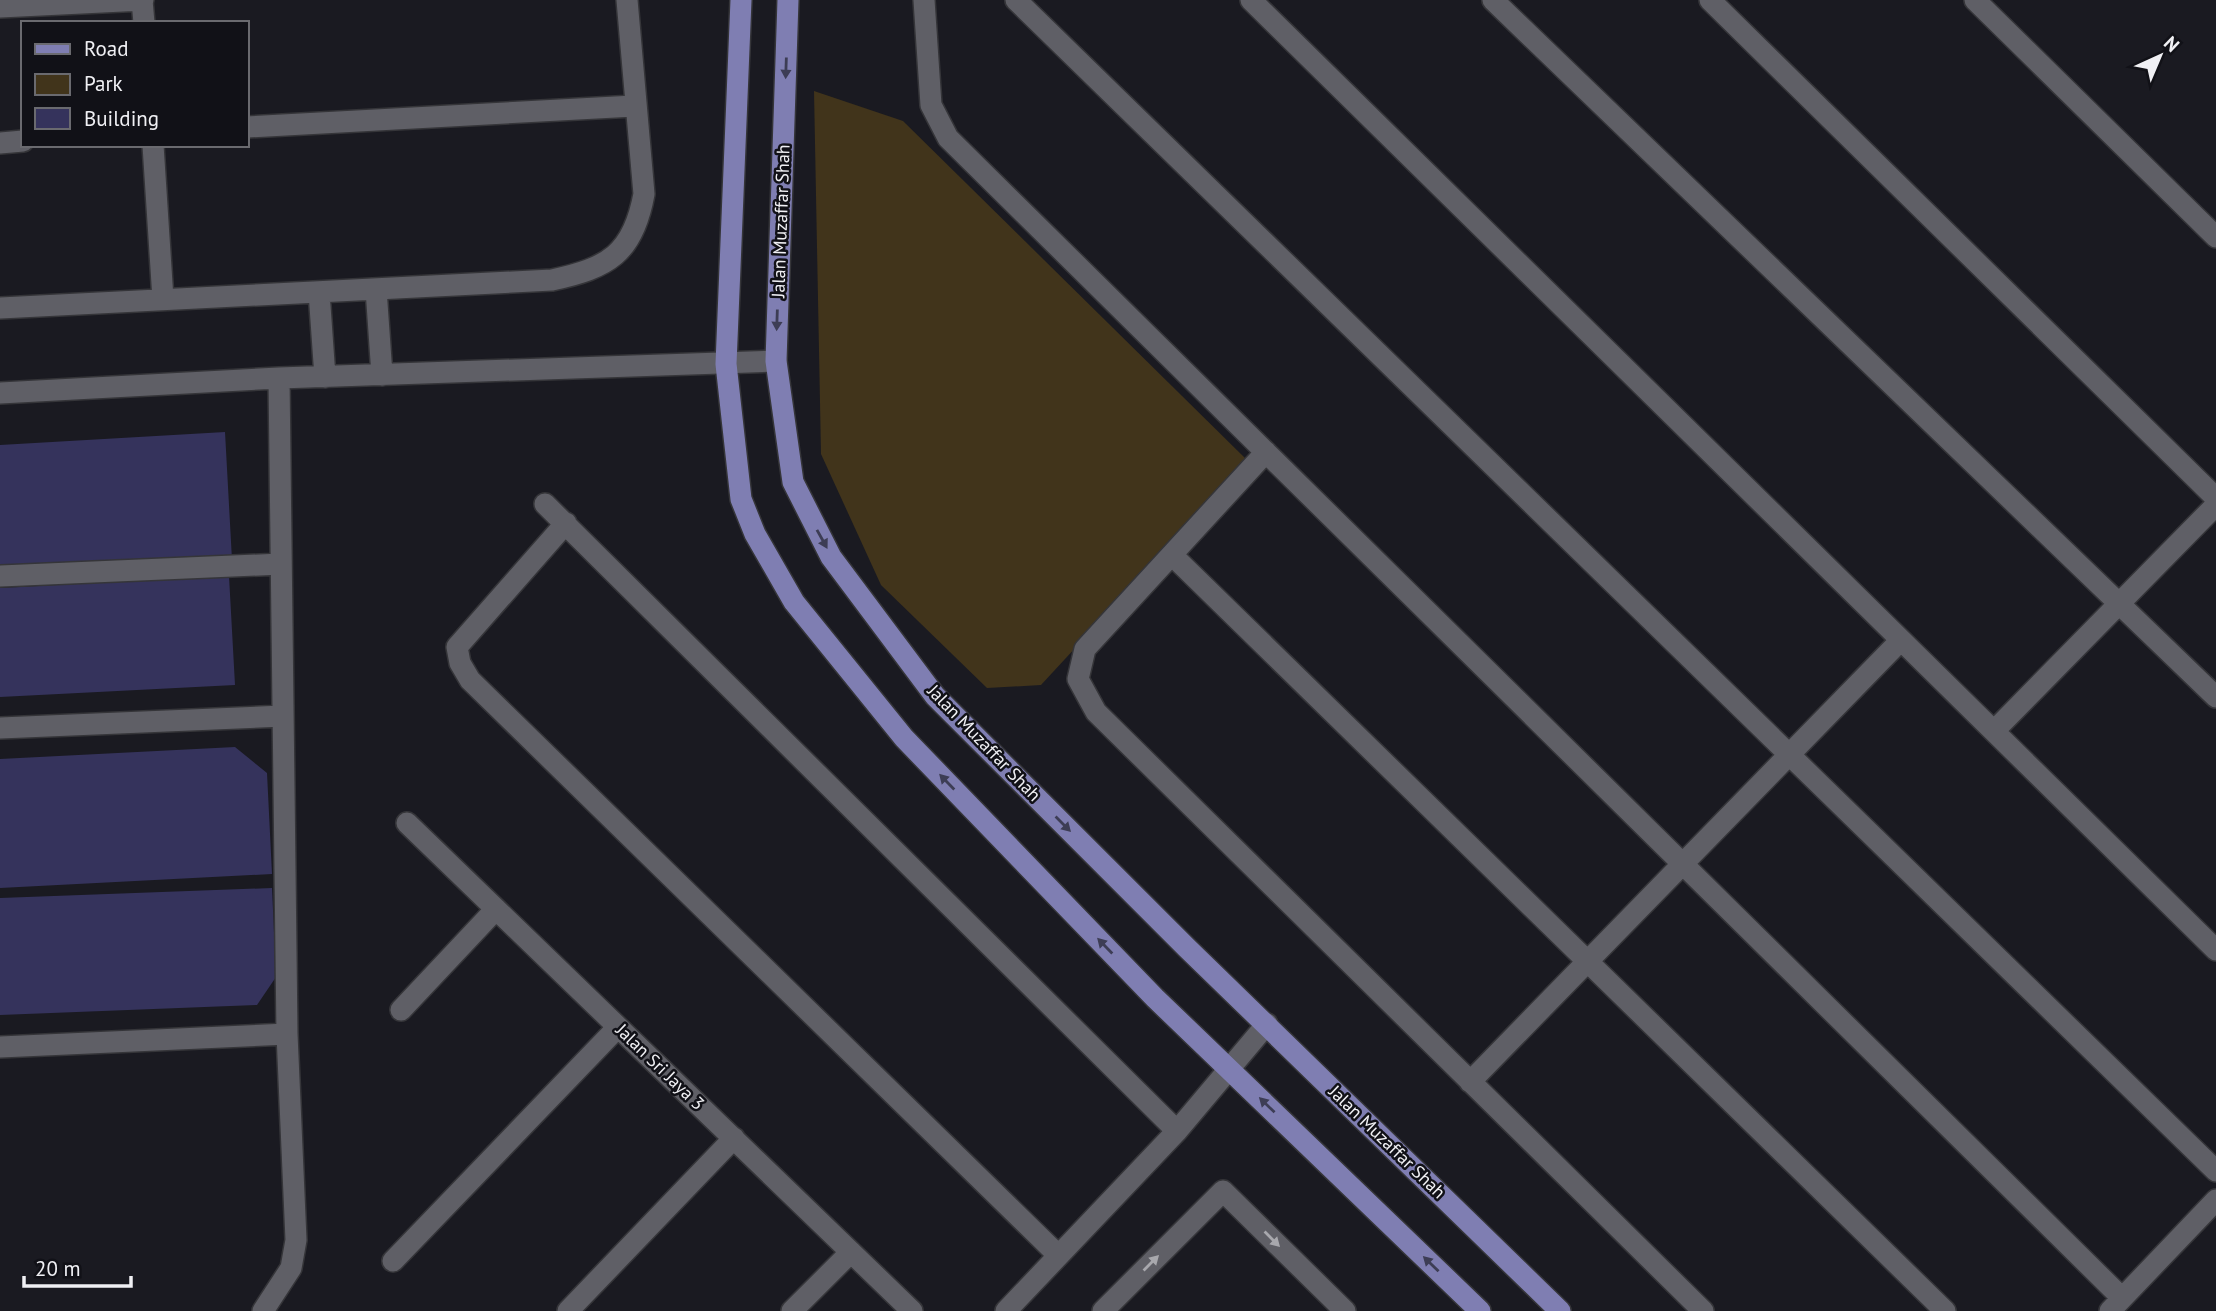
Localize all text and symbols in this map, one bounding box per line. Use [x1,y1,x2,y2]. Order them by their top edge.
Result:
legend [21,21,248,147]
north arrow [2125,21,2195,91]
text: N [2159,31,2185,57]
text: Road [84,35,128,62]
one-way arrow [780,57,791,79]
text: Park [84,70,123,97]
text: Building [84,105,159,132]
street label: Jalan Muzaffar Shah [766,144,795,299]
one-way arrow [772,309,783,331]
one-way arrow [816,530,828,549]
street label: Jalan Muzaffar Shah [922,679,1046,806]
one-way arrow [939,774,955,791]
one-way arrow [1054,816,1071,832]
one-way arrow [1097,938,1113,955]
street label: Jalan Sri Jaya 3 [610,1018,709,1115]
street label: Jalan Muzaffar Shah [1323,1079,1451,1203]
one-way arrow [1259,1098,1276,1114]
one-way arrow [1263,1230,1280,1246]
scale bar [24,1244,131,1288]
text: 20 m [35,1255,81,1282]
one-way arrow [1142,1255,1159,1271]
one-way arrow [1422,1255,1439,1272]

